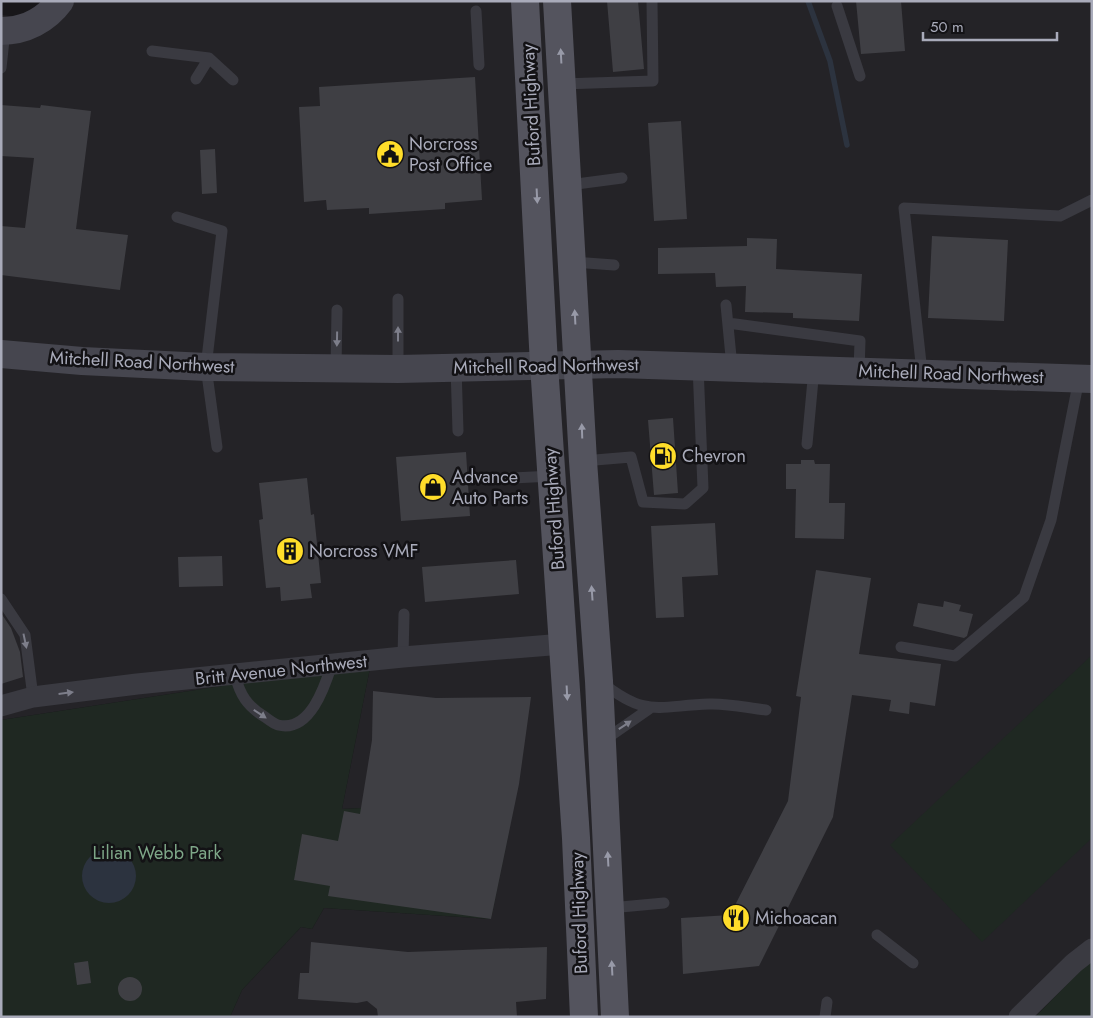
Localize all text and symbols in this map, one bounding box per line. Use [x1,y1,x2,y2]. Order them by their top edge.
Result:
scale bar [923,10,1057,42]
text: 50 m [930,16,964,38]
street label: Buford Highway [515,43,547,167]
one-way arrow [556,47,564,63]
place label: Norcross Post Office [409,131,492,178]
public building icon: Norcross Post Office [375,139,405,169]
one-way arrow [533,188,541,204]
one-way arrow [570,308,578,324]
one-way arrow [394,326,402,342]
one-way arrow [333,331,341,347]
street label: Mitchell Road Northwest [49,344,236,380]
street label: Mitchell Road Northwest [453,351,640,381]
street label: Mitchell Road Northwest [858,358,1045,390]
one-way arrow [578,423,586,439]
fuel station icon: Chevron [648,441,678,471]
place label: Chevron [682,443,746,469]
street label: Buford Highway [537,447,571,571]
place label: Advance Auto Parts [452,464,528,511]
shop icon: Advance Auto Parts [418,472,448,502]
building icon: Norcross VMF [275,536,305,566]
place label: Norcross VMF [309,538,418,564]
one-way arrow [588,585,596,601]
one-way arrow [22,633,30,649]
street label: Britt Avenue Northwest [194,648,369,692]
one-way arrow [563,685,571,701]
one-way arrow [58,689,74,697]
one-way arrow [254,709,267,719]
one-way arrow [618,720,631,730]
park label: Lilian Webb Park [93,840,221,866]
street label: Buford Highway [564,851,594,975]
one-way arrow [603,851,611,867]
restaurant icon: Michoacan [721,903,751,933]
place label: Michoacan [755,905,838,931]
one-way arrow [608,960,616,976]

